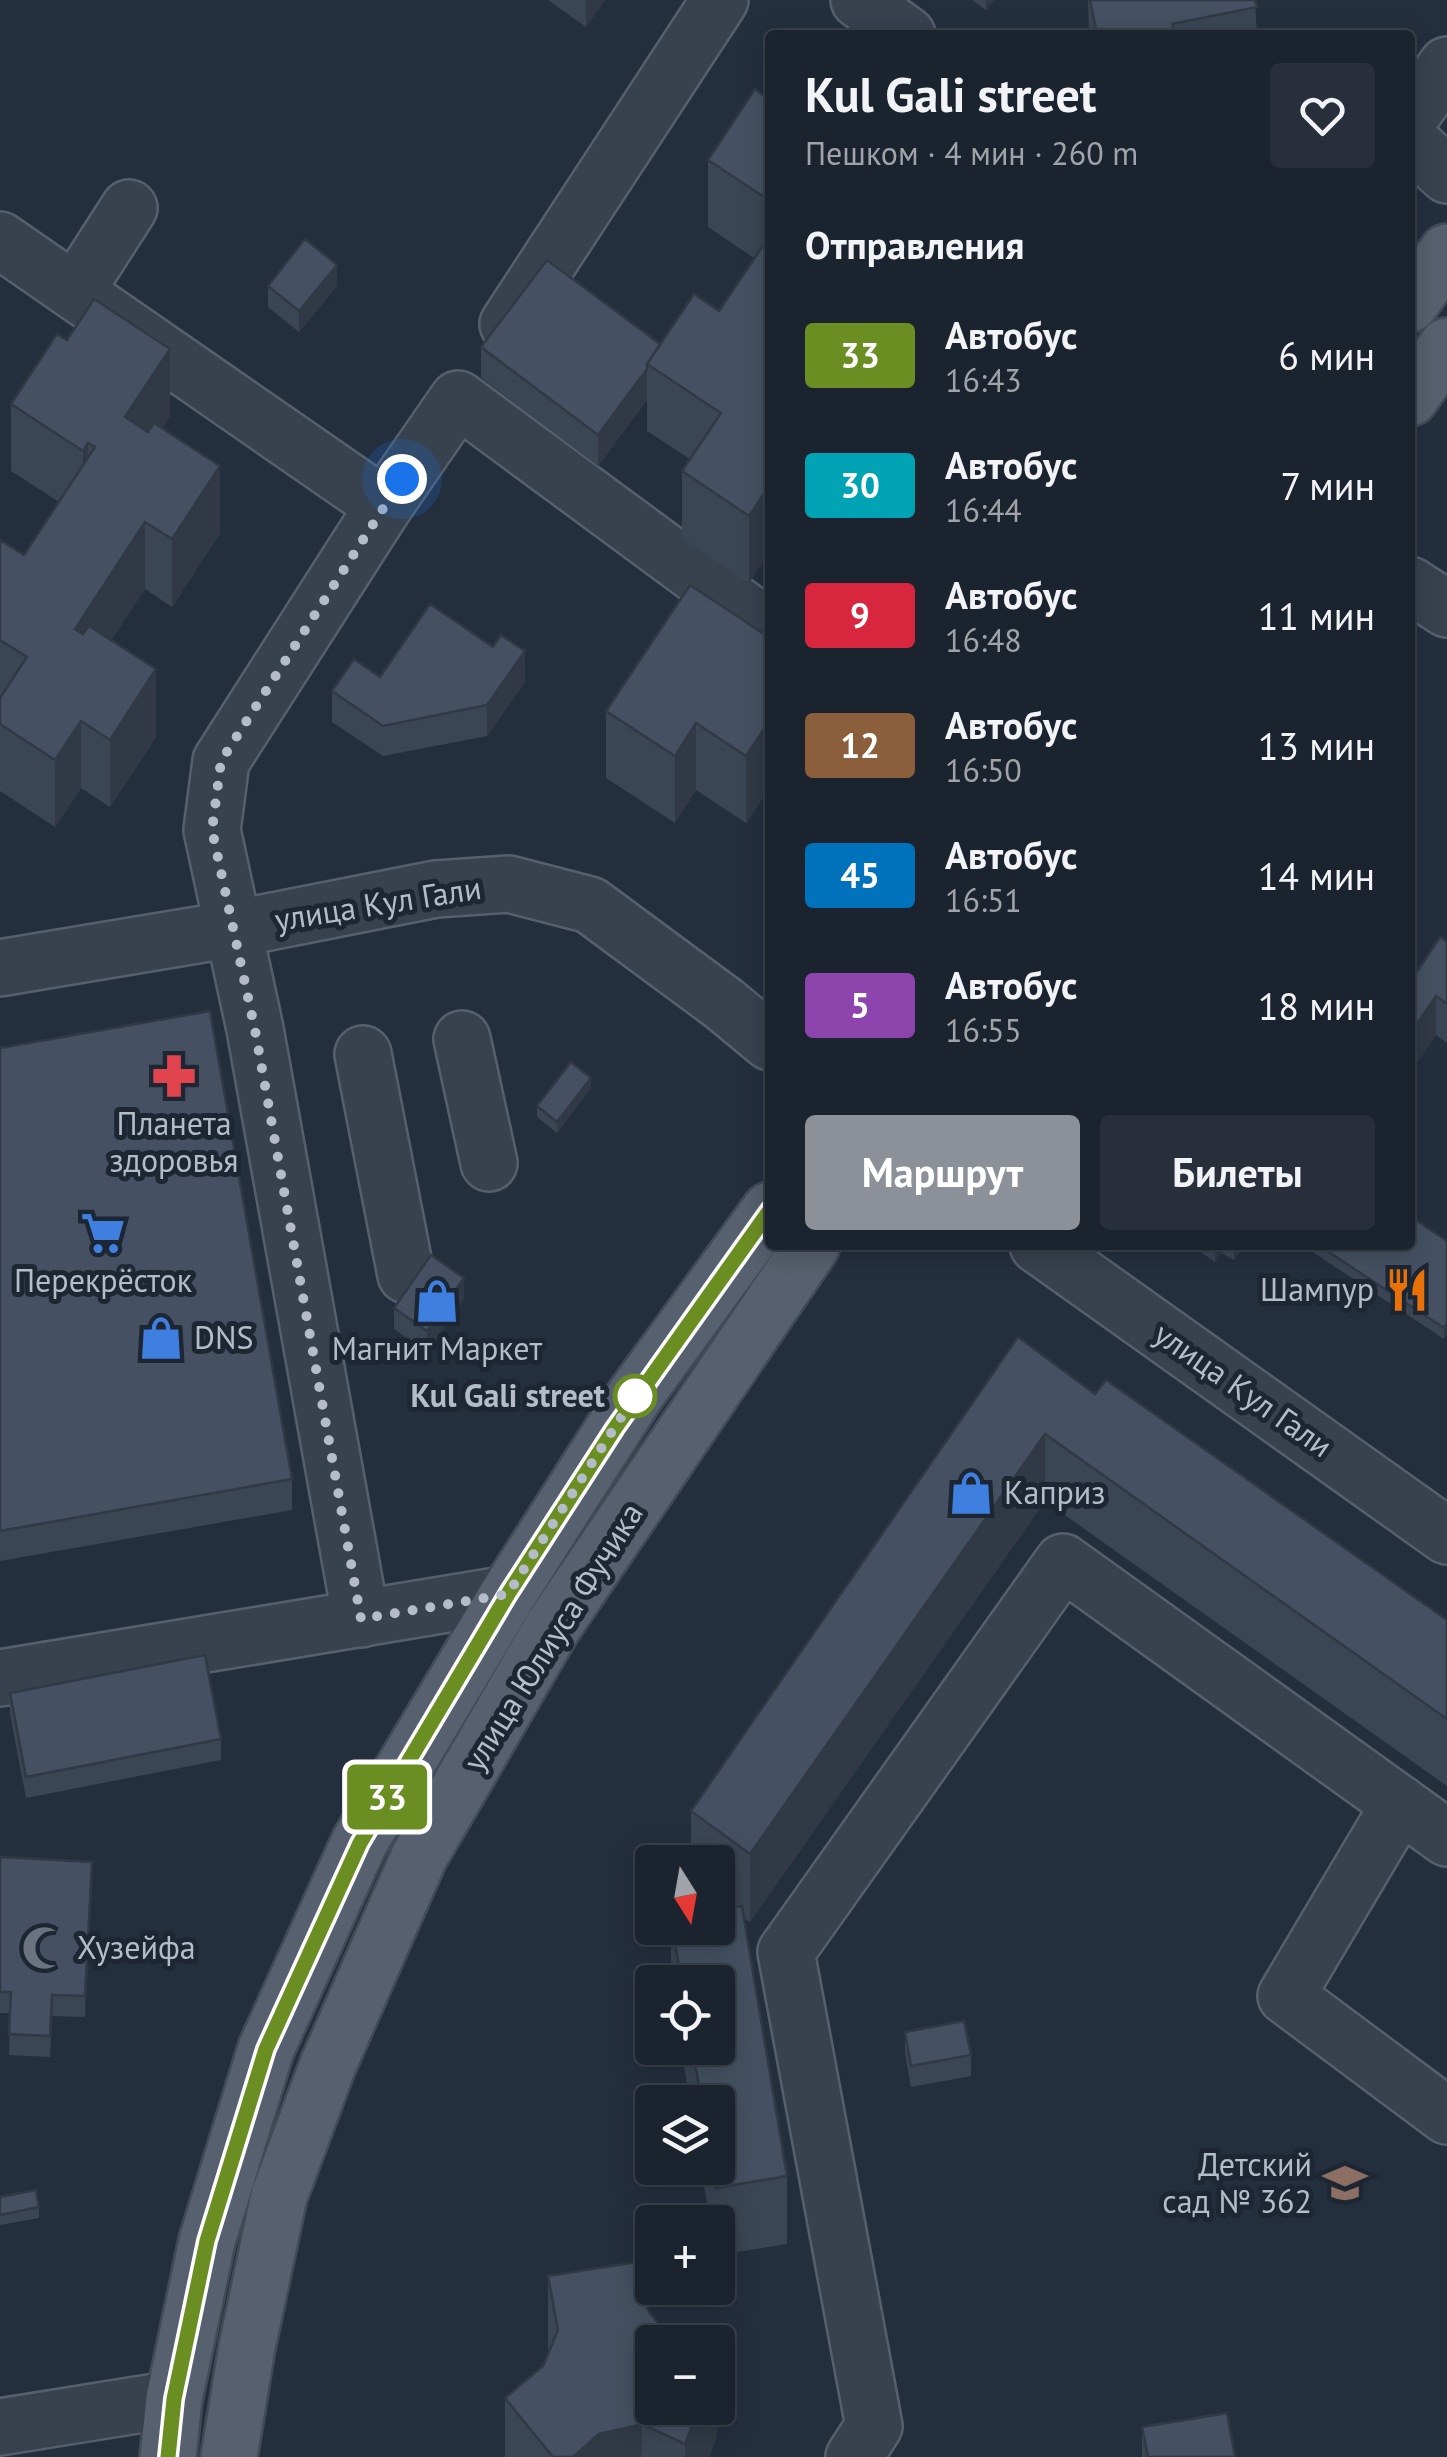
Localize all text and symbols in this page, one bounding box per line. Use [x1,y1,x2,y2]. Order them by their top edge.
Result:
text: Kul Gali street [805,63,1097,125]
button: heart [1270,63,1375,168]
text: Пешком · 4 мин · 260 m [805,132,1138,174]
text: Отправления [805,220,1025,269]
text: Автобус [945,310,1078,359]
text: 6 мин [1278,331,1375,380]
text: 33 [840,332,880,378]
text: 16:43 [945,359,1022,401]
text: Автобус [945,440,1078,489]
your location [377,454,427,504]
text: 7 мин [1280,461,1375,510]
text: 30 [840,462,880,508]
text: 16:44 [945,489,1022,531]
text: Автобус [945,570,1078,619]
text: 11 мин [1258,591,1375,640]
text: 9 [850,592,870,638]
text: 16:48 [945,619,1022,661]
text: Автобус [945,700,1078,749]
text: 13 мин [1258,721,1375,770]
text: 12 [840,722,880,768]
text: 16:50 [945,749,1022,791]
text: Автобус [945,830,1078,879]
text: 14 мин [1258,851,1375,900]
text: 45 [840,852,880,898]
street label: улица Кул Гали [271,866,484,940]
text: 16:51 [945,879,1022,921]
text: Автобус [945,960,1078,1009]
text: 18 мин [1258,981,1375,1030]
text: 5 [850,982,870,1028]
text: 16:55 [945,1009,1022,1051]
pharmacy icon: Планета здоровья [150,1052,198,1100]
place label: Планета здоровья [109,1102,239,1181]
button: Маршрут [805,1115,1080,1230]
button: Билеты [1100,1115,1375,1230]
supermarket icon: Перекрёсток [79,1209,127,1257]
place label: Перекрёсток [14,1259,193,1301]
restaurant icon: Шампур [1383,1266,1431,1314]
place label: Шампур [1260,1268,1374,1310]
shop icon: Магнит Маркет [413,1277,461,1325]
street label: улица Кул Гали [1146,1312,1341,1466]
shop icon: DNS [137,1314,185,1362]
place label: DNS [194,1316,253,1358]
place label: Магнит Маркет [332,1327,542,1369]
place label: Kul Gali street [411,1374,606,1416]
marker: Kul Gali street [614,1375,656,1417]
shop icon: Каприз [947,1469,995,1517]
place label: Каприз [1004,1471,1105,1513]
street label: улица Юлиуса Фучика [453,1495,652,1778]
line badge: 33 [342,1764,432,1830]
text: 33 [367,1774,407,1820]
north arrow [635,1845,735,1945]
map controls [635,1845,735,2425]
mosque icon: Хузейфа [20,1924,68,1972]
place label: Хузейфа [77,1926,196,1968]
button: locate [635,1965,735,2065]
button: layers [635,2085,735,2185]
place label: Детский сад № 362 [1162,2143,1312,2222]
school or university icon: Детский сад № 362 [1321,2159,1369,2207]
button: + [635,2205,735,2305]
button: − [635,2325,735,2425]

